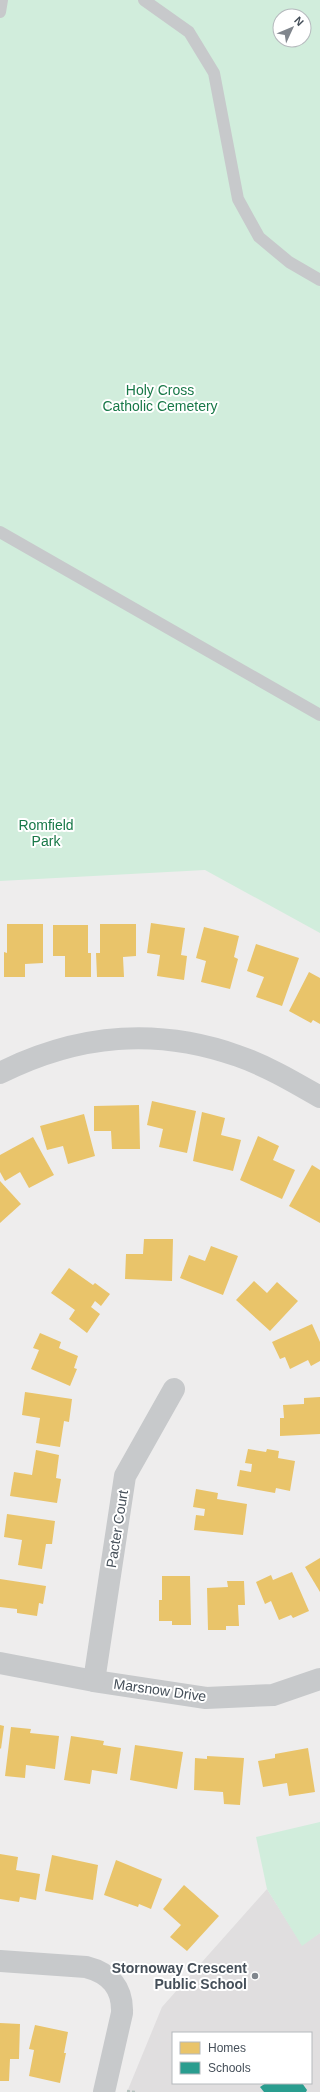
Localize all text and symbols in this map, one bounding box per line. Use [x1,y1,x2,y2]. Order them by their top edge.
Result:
north arrow [272,8,312,48]
text: N [292,14,306,28]
park label: Holy Cross Catholic Cemetery [102,382,218,414]
park label: Romfield Park [18,817,74,849]
street label: Pacter Court [103,1489,131,1569]
street label: Marsnow Drive [113,1676,208,1704]
place label: Stornoway Crescent Public School [112,1960,247,1992]
marker: Stornoway Crescent Public School [250,1971,260,1981]
legend [172,2032,312,2084]
text: Homes [208,2041,246,2055]
text: Schools [208,2061,251,2075]

